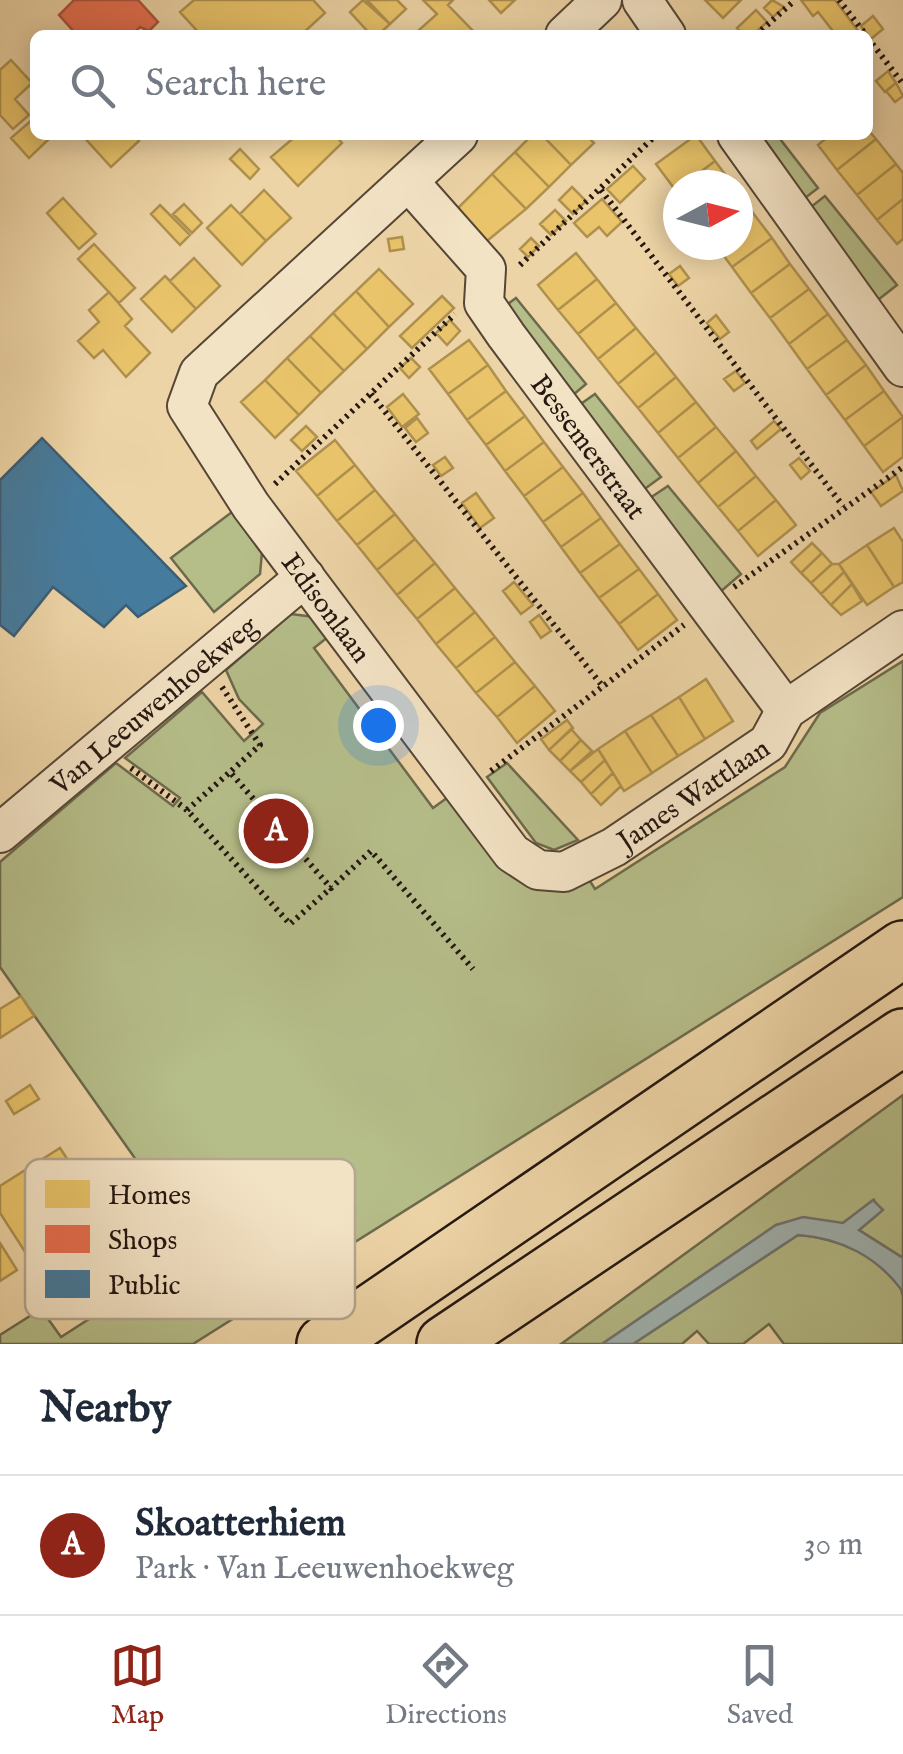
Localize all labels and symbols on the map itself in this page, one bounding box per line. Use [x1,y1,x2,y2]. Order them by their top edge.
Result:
north arrow [663,170,753,260]
street label: Bessemerstraat [522,368,653,528]
street label: Edisonlaan [272,547,378,670]
street label: Van Leeuwenhoekweg [43,609,266,804]
your location [353,700,404,751]
street label: James Wattlaan [609,732,777,861]
pin: A [244,794,308,868]
legend [25,1159,355,1319]
text: Homes [108,1179,191,1214]
text: Shops [108,1224,177,1259]
text: Public [108,1269,181,1304]

